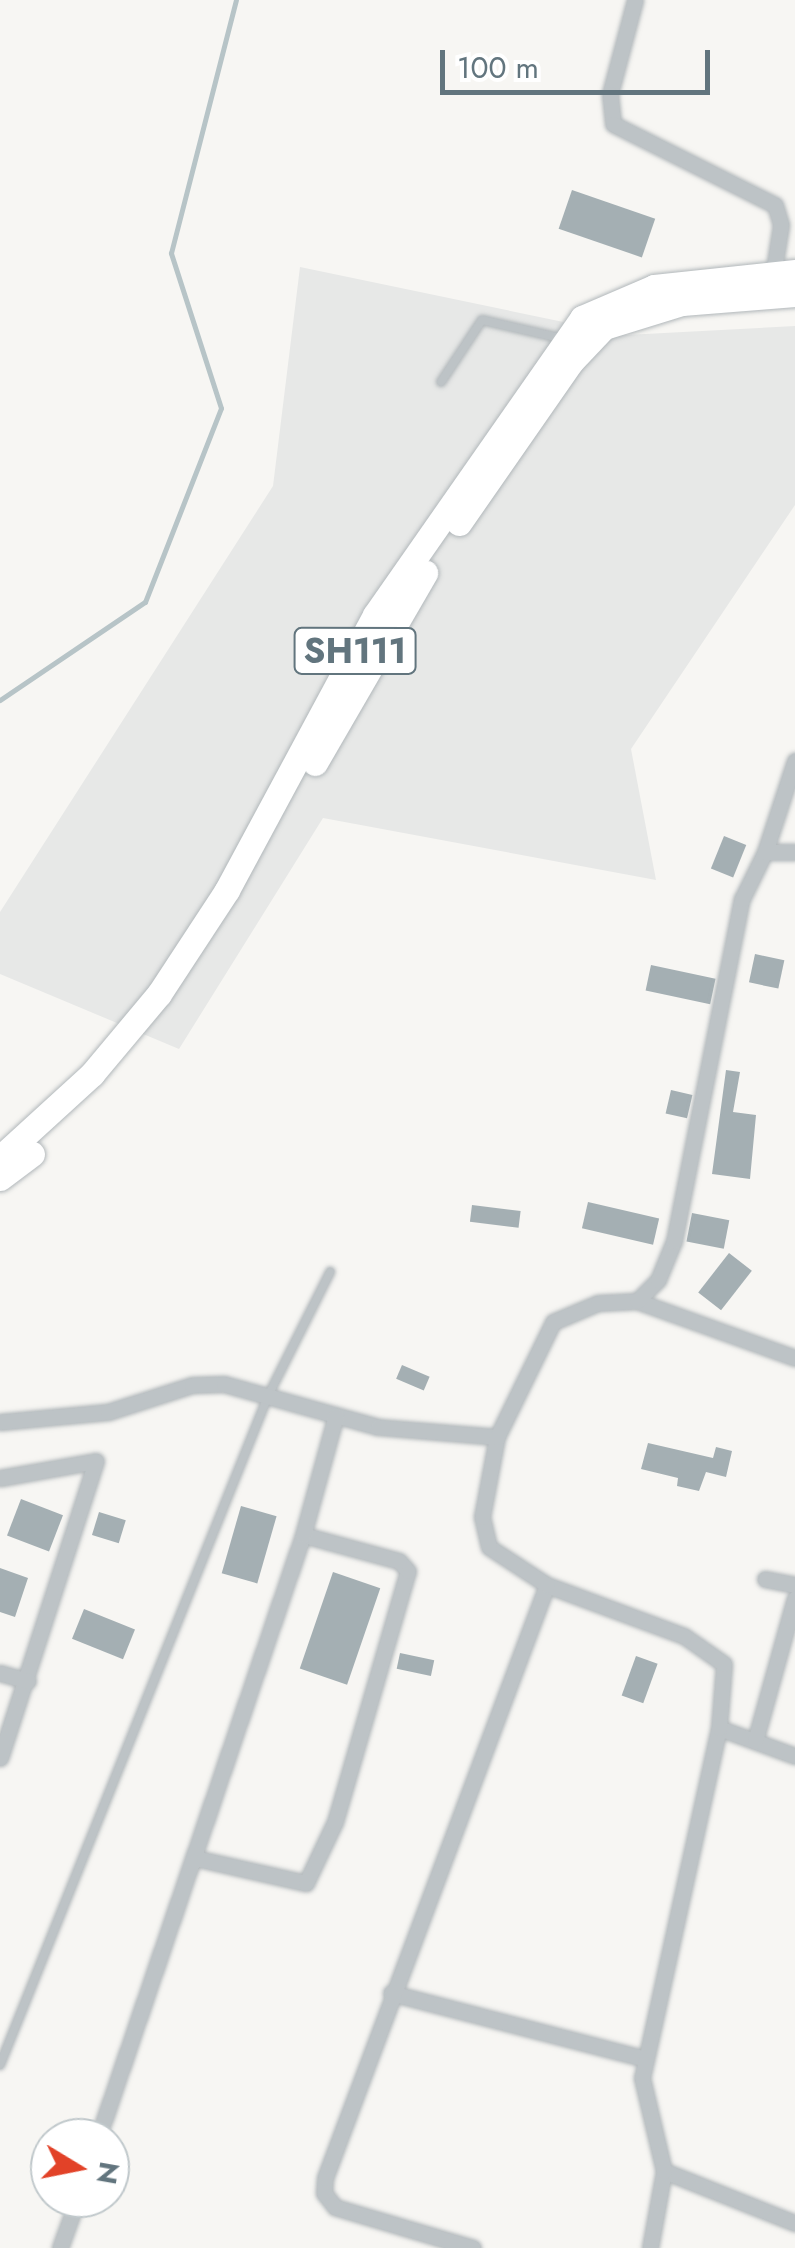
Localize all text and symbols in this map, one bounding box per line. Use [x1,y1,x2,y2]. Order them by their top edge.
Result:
scale bar [445,30,715,92]
text: 100 m [457,46,539,89]
road number: SH111 [292,621,418,681]
north arrow [30,2118,130,2218]
text: N [86,2158,130,2187]

